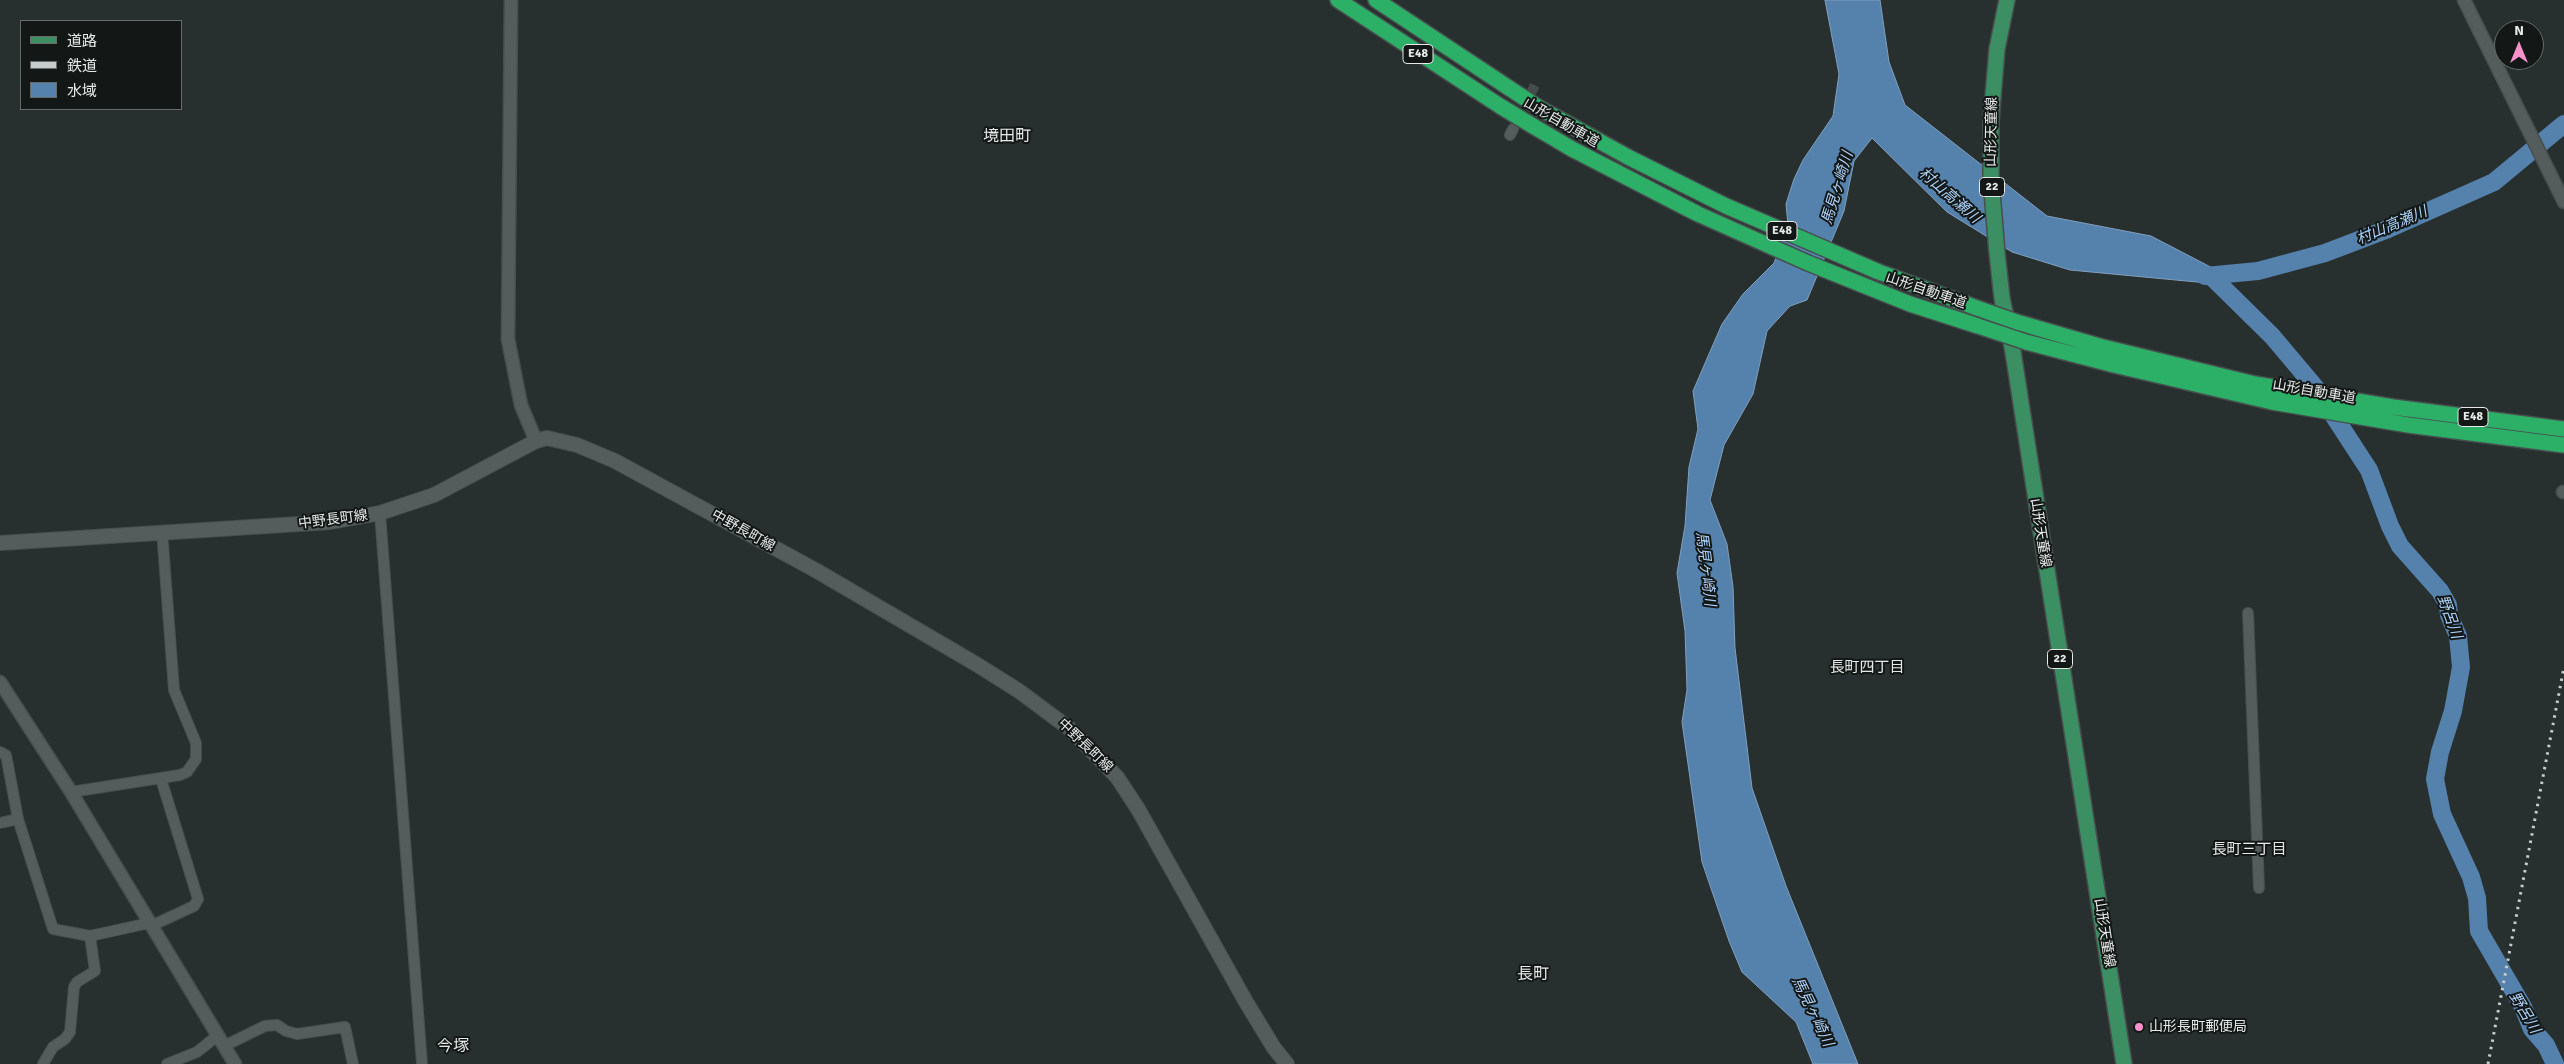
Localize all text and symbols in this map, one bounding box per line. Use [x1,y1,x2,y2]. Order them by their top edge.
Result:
legend [20,20,182,110]
north arrow [2494,20,2544,70]
text: N [2514,22,2524,39]
text: 道路 [67,32,97,50]
road number: E48 [1403,44,1433,64]
text: 鉄道 [67,57,97,75]
text: 水域 [67,82,97,100]
street label: 山形自動車道 [1520,95,1602,151]
street label: 山形天童線 [1983,97,2001,167]
district label: 境田町 [983,127,1031,147]
water label: 馬見ヶ崎川 [1818,150,1858,226]
water label: 村山高瀬川 [1915,165,1983,227]
road number: 22 [1980,178,2004,196]
water label: 村山高瀬川 [2354,203,2430,249]
road number: E48 [1767,222,1797,240]
street label: 山形自動車道 [1884,269,1968,313]
street label: 山形自動車道 [2271,376,2357,408]
road number: E48 [2458,408,2488,427]
street label: 山形天童線 [2026,497,2054,569]
street label: 中野長町線 [297,507,369,533]
street label: 中野長町線 [708,507,778,555]
water label: 馬見ヶ崎川 [1691,531,1719,607]
water label: 野呂川 [2433,593,2465,641]
road number: 22 [2048,650,2072,669]
district label: 長町四丁目 [1830,659,1904,677]
street label: 中野長町線 [1054,716,1116,776]
district label: 長町三丁目 [2212,841,2286,859]
street label: 山形天童線 [2090,897,2118,969]
district label: 長町 [1517,965,1549,985]
water label: 馬見ヶ崎川 [1787,974,1837,1050]
water label: 野呂川 [2505,989,2543,1037]
place label: 山形長町郵便局 [2149,1019,2247,1035]
marker: 山形長町郵便局 [2133,1021,2145,1033]
district label: 今塚 [437,1037,469,1057]

